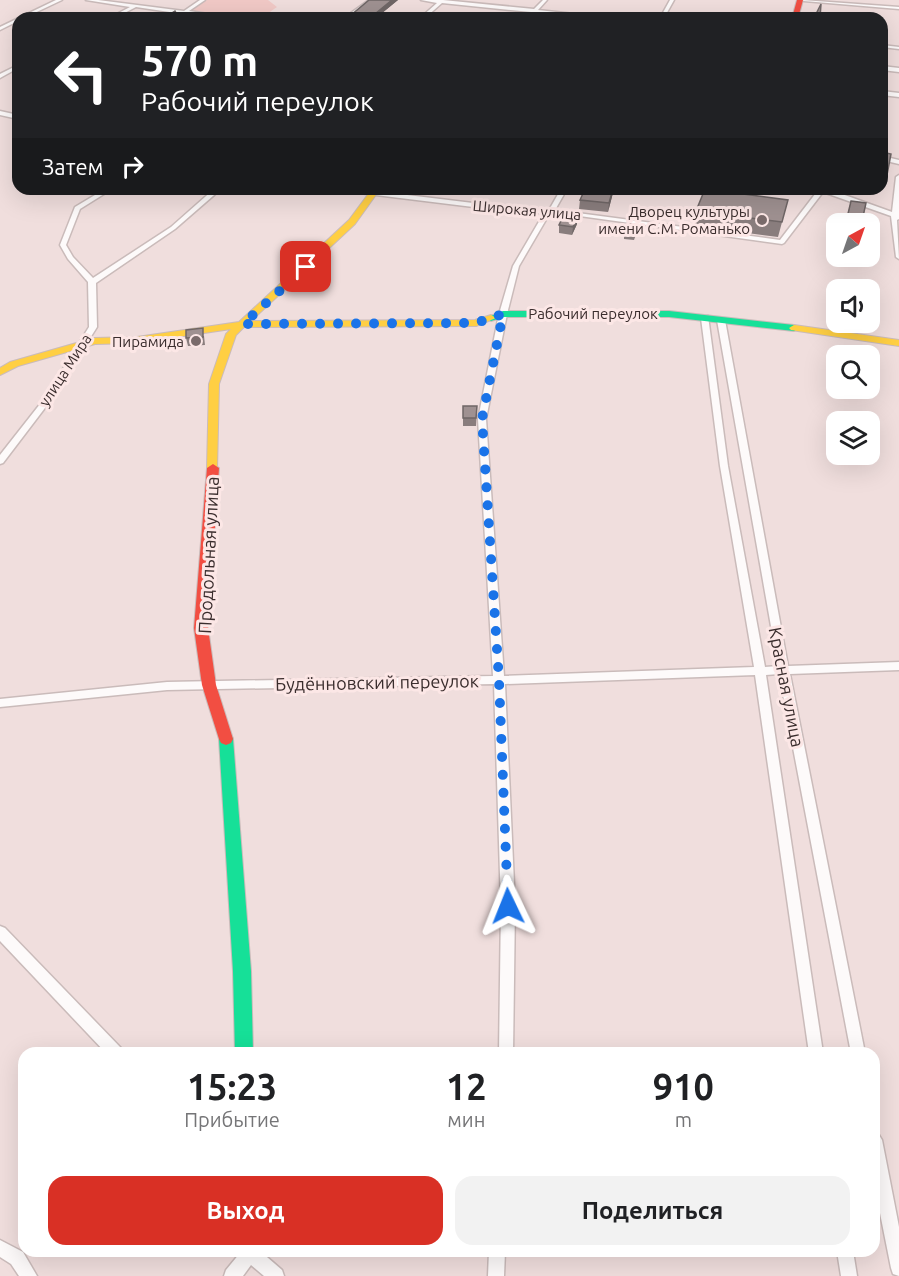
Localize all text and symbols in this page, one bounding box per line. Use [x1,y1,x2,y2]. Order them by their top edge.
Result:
icon: left [42,36,120,114]
text: 570 m [141,37,258,84]
text: Рабочий переулок [141,86,374,116]
icon: right [116,150,149,183]
text: Затем [42,154,104,179]
street label: Широкая улица [472,197,582,223]
place label: Дворец культуры имени С.М. Романько [598,203,750,237]
marker: Дворец культуры имени С.М. Романько [755,213,769,227]
north arrow [826,213,880,267]
map controls [826,213,880,465]
pin [280,241,331,292]
icon: arrive [289,250,322,283]
button: sound [826,279,880,333]
street label: Рабочий переулок [528,305,658,322]
street label: улица Мира [35,331,95,409]
place label: Пирамида [112,333,184,350]
marker: Пирамида [189,334,203,348]
button: search [826,345,880,399]
button: layers [826,411,880,465]
street label: Продольная улица [194,476,222,634]
street label: Красная улица [766,625,808,749]
street label: Будённовский переулок [275,670,479,694]
position arrow [476,874,540,938]
text: 15:23 [187,1066,277,1107]
text: 12 [446,1066,487,1107]
text: 910 [653,1066,714,1107]
text: Прибытие [184,1108,280,1131]
text: мин [447,1108,485,1131]
text: m [675,1108,692,1131]
button: Выход [48,1176,443,1245]
button: Поделиться [455,1176,850,1245]

